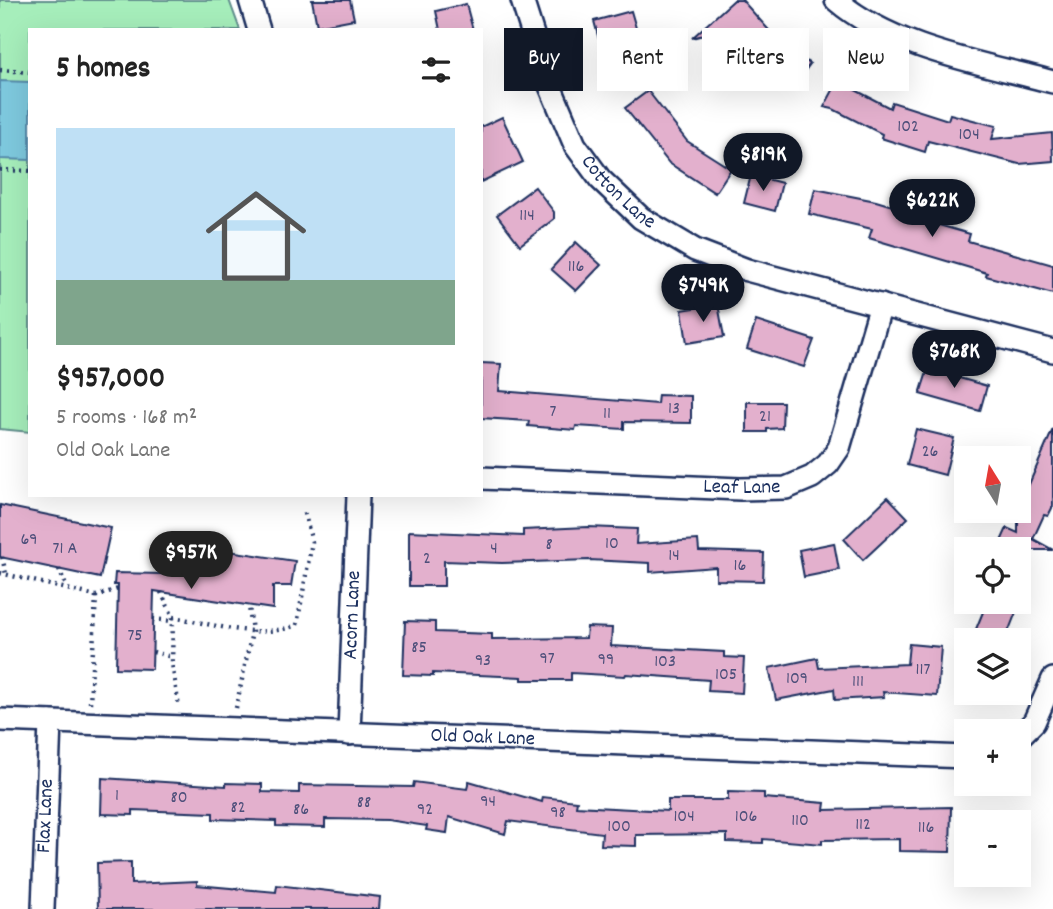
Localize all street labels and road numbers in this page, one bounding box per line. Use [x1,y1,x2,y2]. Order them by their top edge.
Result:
street label: Cotton Lane [573,149,661,238]
street label: Leaf Lane [702,472,781,504]
street label: Acorn Lane [337,570,370,660]
street label: Old Oak Lane [430,721,535,755]
street label: Flax Lane [30,778,63,854]

